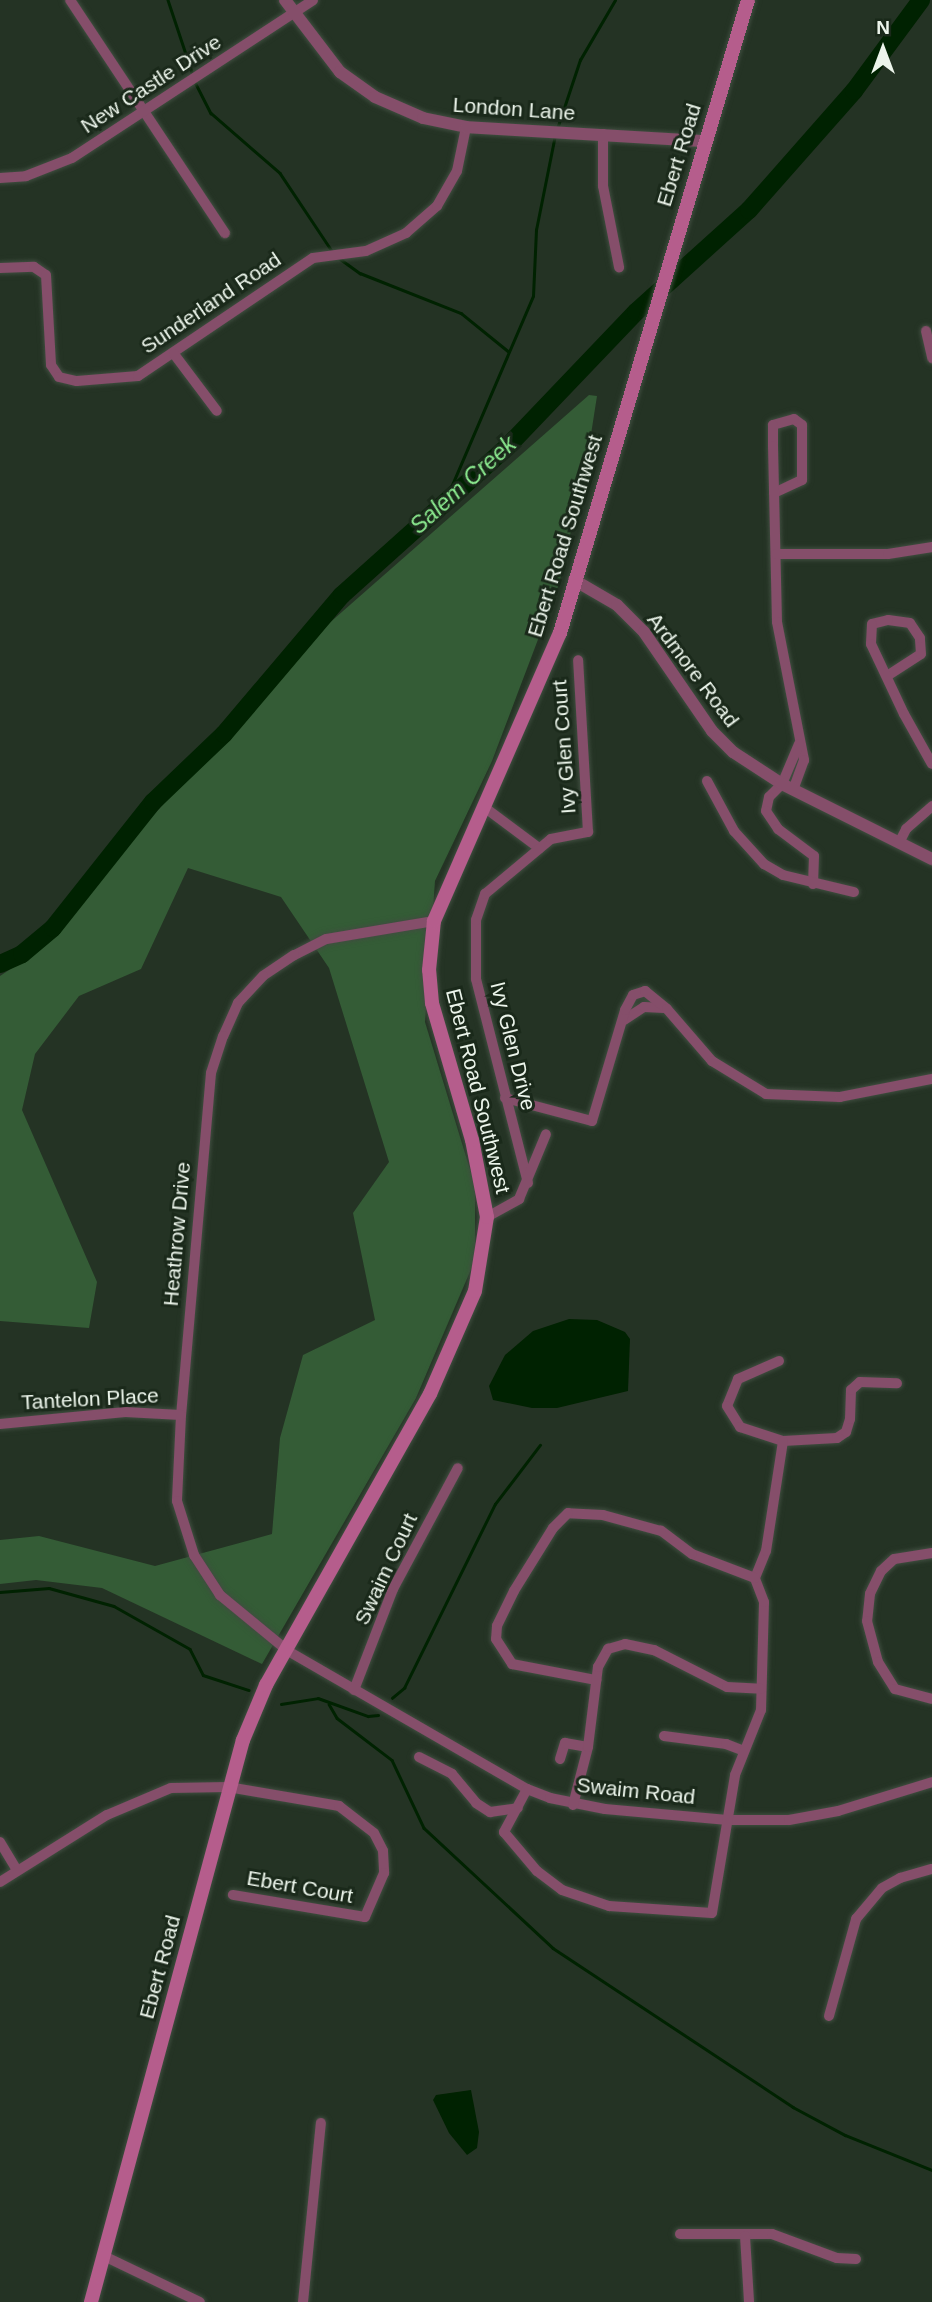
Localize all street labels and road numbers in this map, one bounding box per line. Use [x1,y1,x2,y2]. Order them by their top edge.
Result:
street label: New Castle Drive [76,29,226,139]
street label: London Lane [452,92,576,126]
street label: Ebert Road [651,101,707,209]
street label: Sunderland Road [136,247,286,359]
street label: Ebert Road Southwest [522,432,608,640]
street label: Ardmore Road [642,608,744,732]
street label: Ivy Glen Court [547,679,581,815]
street label: Ivy Glen Drive [485,979,541,1113]
street label: Ebert Road Southwest [440,986,516,1196]
street label: Heathrow Drive [158,1161,196,1307]
street label: Tantelon Place [21,1383,159,1415]
street label: Swaim Court [349,1509,423,1629]
street label: Swaim Road [575,1772,697,1810]
street label: Ebert Court [245,1865,355,1909]
street label: Ebert Road [134,1912,186,2022]

